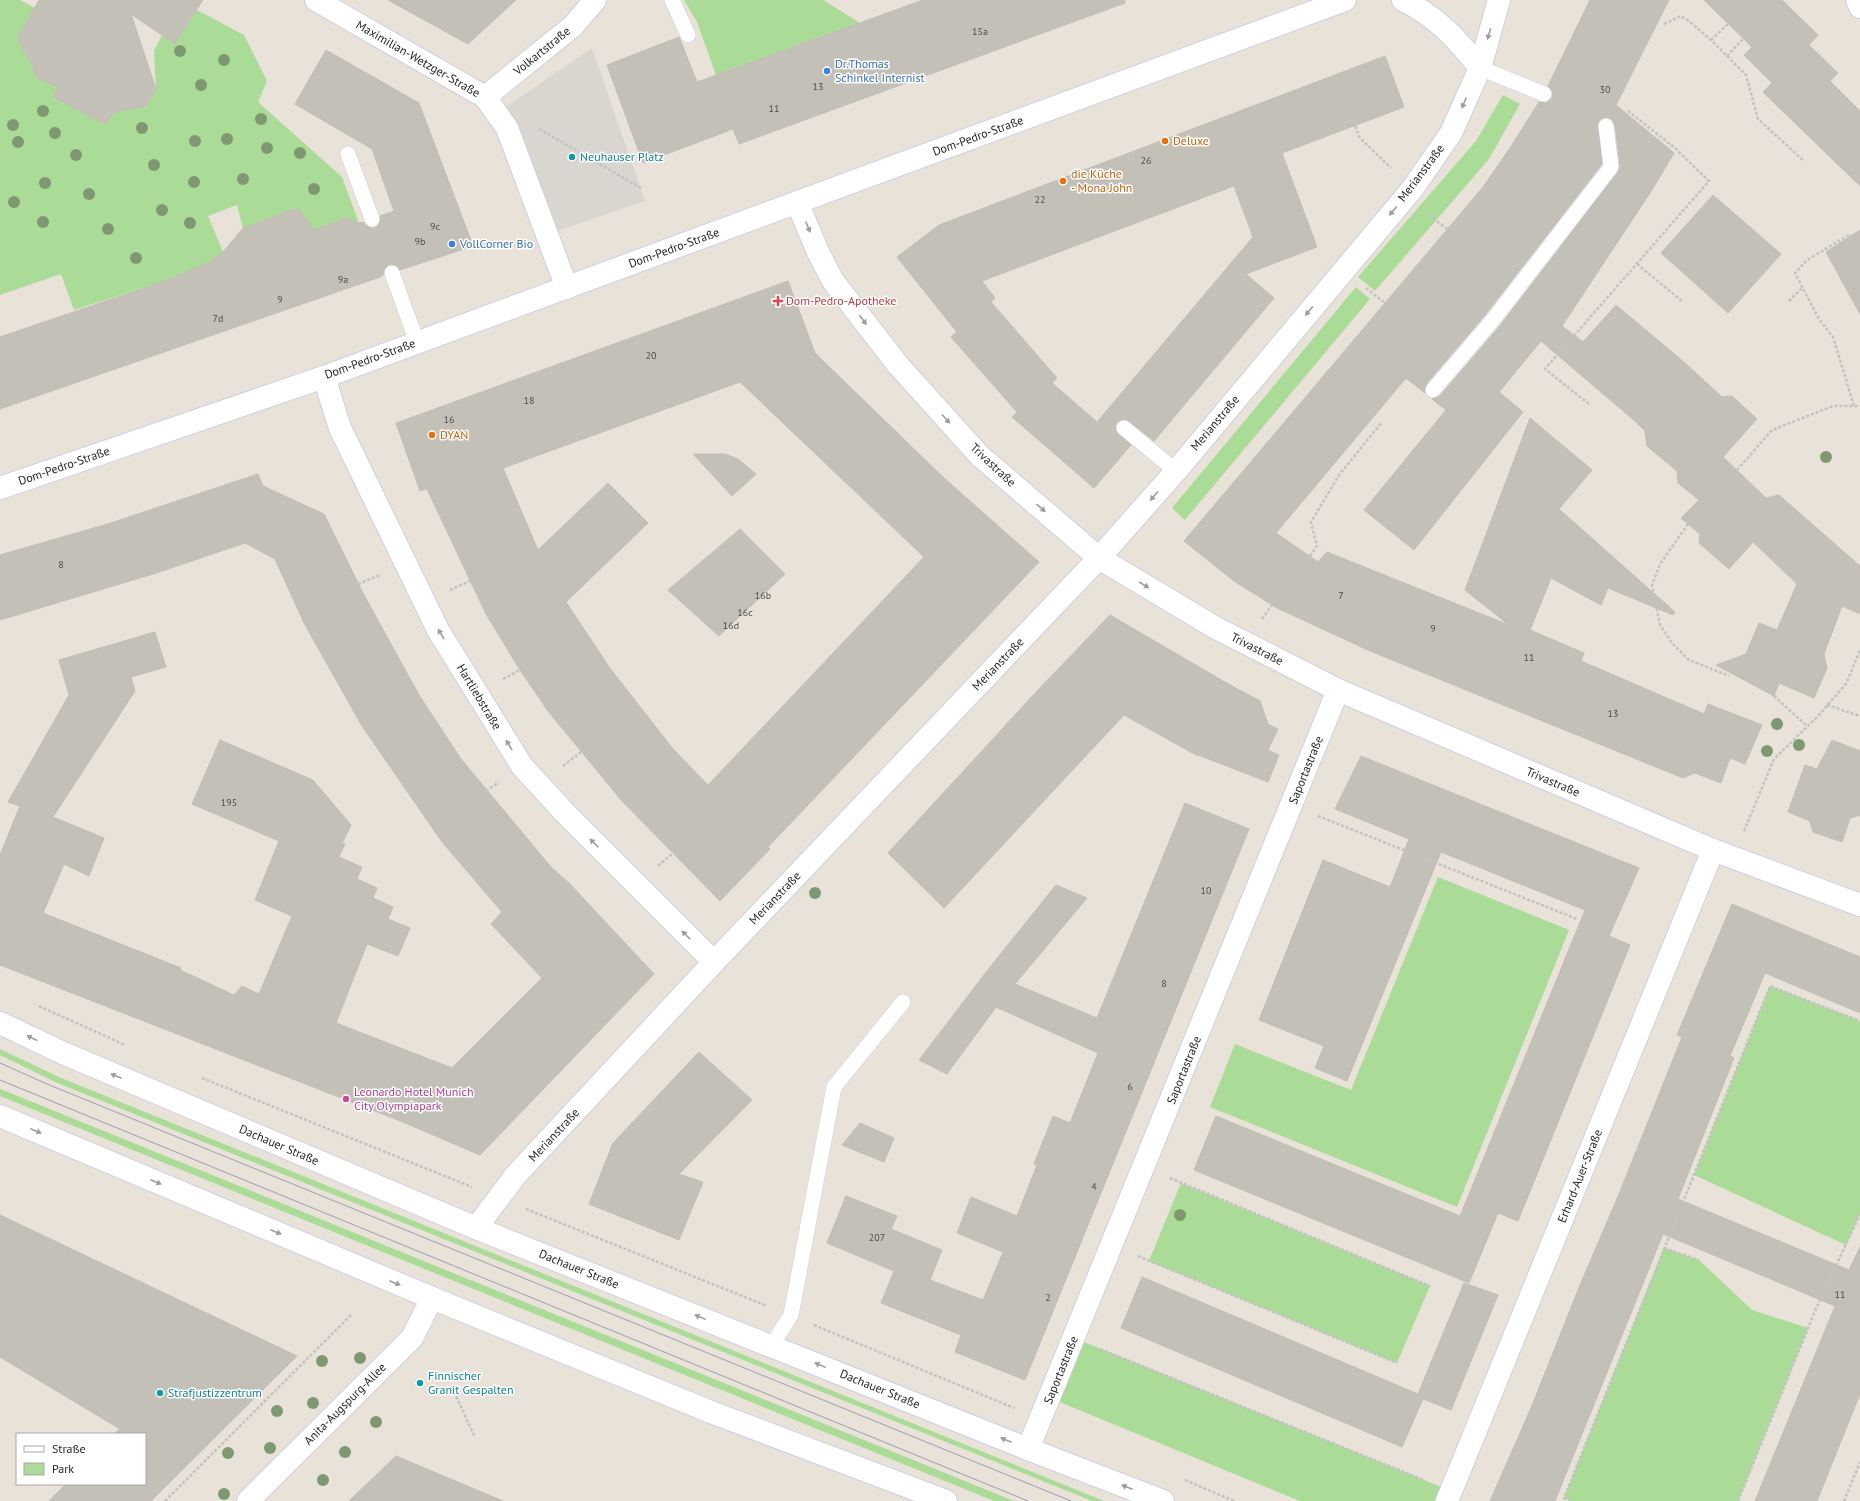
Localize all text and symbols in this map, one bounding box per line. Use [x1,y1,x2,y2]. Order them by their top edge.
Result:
street label: Maximilian-Wetzger-Straße [354,17,483,100]
street label: Volkartstraße [510,23,573,79]
house number: 15a [972,25,988,38]
one-way arrow [1486,28,1492,40]
place label: Dr.Thomas Schinkel Internist [835,56,925,85]
marker: Dr.Thomas Schinkel Internist [822,66,832,76]
house number: 13 [813,80,823,93]
house number: 30 [1600,83,1611,96]
one-way arrow [1461,98,1467,109]
house number: 11 [769,102,779,115]
street label: Dom-Pedro-Straße [930,112,1025,159]
place label: Deluxe [1173,133,1209,148]
marker: Deluxe [1160,136,1170,146]
street label: Merianstraße [1394,141,1447,204]
place label: Neuhauser Platz [580,149,664,164]
marker: Neuhauser Platz [567,152,577,162]
house number: 26 [1141,154,1151,167]
place label: die Küche - Mona John [1071,166,1132,195]
marker: die Küche - Mona John [1058,176,1068,186]
house number: 22 [1035,193,1045,206]
one-way arrow [1388,206,1397,216]
house number: 9c [430,220,440,233]
one-way arrow [805,222,811,233]
street label: Dom-Pedro-Straße [626,224,721,271]
house number: 9b [415,235,425,248]
place label: VollCorner Bio [459,236,533,251]
marker: VollCorner Bio [447,239,457,249]
house number: 9a [338,273,348,286]
house number: 9 [277,293,283,306]
place label: Dom-Pedro-Apotheke [786,293,896,308]
marker: Dom-Pedro-Apotheke [773,296,783,306]
one-way arrow [1305,305,1314,316]
house number: 7d [213,312,223,325]
one-way arrow [858,314,867,325]
street label: Dom-Pedro-Straße [322,335,417,382]
house number: 20 [646,349,657,362]
street label: Merianstraße [1187,392,1242,453]
house number: 18 [524,394,534,407]
house number: 16 [444,413,454,426]
one-way arrow [942,414,951,424]
place label: DYAN [440,427,468,442]
marker: DYAN [427,430,437,440]
street label: Trivastraße [967,440,1019,489]
street label: Dom-Pedro-Straße [16,443,112,488]
one-way arrow [1149,491,1158,501]
one-way arrow [1036,503,1045,512]
house number: 8 [58,558,64,571]
one-way arrow [1138,582,1150,589]
house number: 16b [755,589,771,602]
house number: 7 [1338,589,1344,602]
house number: 16c [737,606,753,619]
house number: 16d [723,619,739,632]
house number: 9 [1430,622,1436,635]
one-way arrow [437,629,445,639]
street label: Trivastraße [1229,629,1286,668]
street label: Merianstraße [969,634,1027,693]
house number: 11 [1524,651,1534,664]
street label: Hartliebstraße [454,661,505,732]
house number: 13 [1608,707,1618,720]
street label: Saportastraße [1285,734,1326,806]
one-way arrow [505,739,512,751]
street label: Trivastraße [1524,764,1582,800]
house number: 195 [221,796,237,809]
one-way arrow [589,838,599,848]
street label: Merianstraße [746,868,804,927]
house number: 10 [1201,884,1212,897]
one-way arrow [681,930,691,940]
house number: 8 [1161,977,1167,990]
street label: Saportastraße [1163,1034,1204,1106]
one-way arrow [26,1035,37,1041]
one-way arrow [109,1072,121,1078]
house number: 6 [1127,1080,1133,1093]
place label: Leonardo Hotel Munich City Olympiapark [354,1084,474,1113]
marker: Leonardo Hotel Munich City Olympiapark [341,1094,351,1104]
street label: Merianstraße [525,1105,582,1165]
street label: Dachauer Straße [237,1121,321,1168]
street label: Erhard-Auer-Straße [1554,1127,1605,1225]
one-way arrow [30,1129,42,1135]
one-way arrow [150,1179,162,1185]
house number: 4 [1091,1180,1097,1193]
one-way arrow [270,1230,282,1236]
house number: 207 [869,1231,885,1244]
street label: Dachauer Straße [537,1246,622,1291]
one-way arrow [390,1280,402,1286]
house number: 11 [1835,1288,1845,1301]
house number: 2 [1045,1291,1051,1304]
one-way arrow [693,1313,705,1319]
street label: Saportastraße [1040,1334,1081,1406]
street label: Anita-Augspurg-Allee [300,1359,389,1448]
one-way arrow [815,1362,826,1368]
street label: Dachauer Straße [838,1366,923,1411]
place label: Finnischer Granit Gespalten [428,1368,513,1397]
marker: Finnischer Granit Gespalten [415,1378,425,1388]
place label: Strafjustizzentrum [168,1385,262,1400]
marker: Strafjustizzentrum [155,1388,165,1398]
legend [16,1433,146,1485]
one-way arrow [1000,1437,1011,1443]
text: Straße [52,1441,86,1456]
text: Park [52,1461,74,1476]
one-way arrow [1121,1483,1133,1489]

